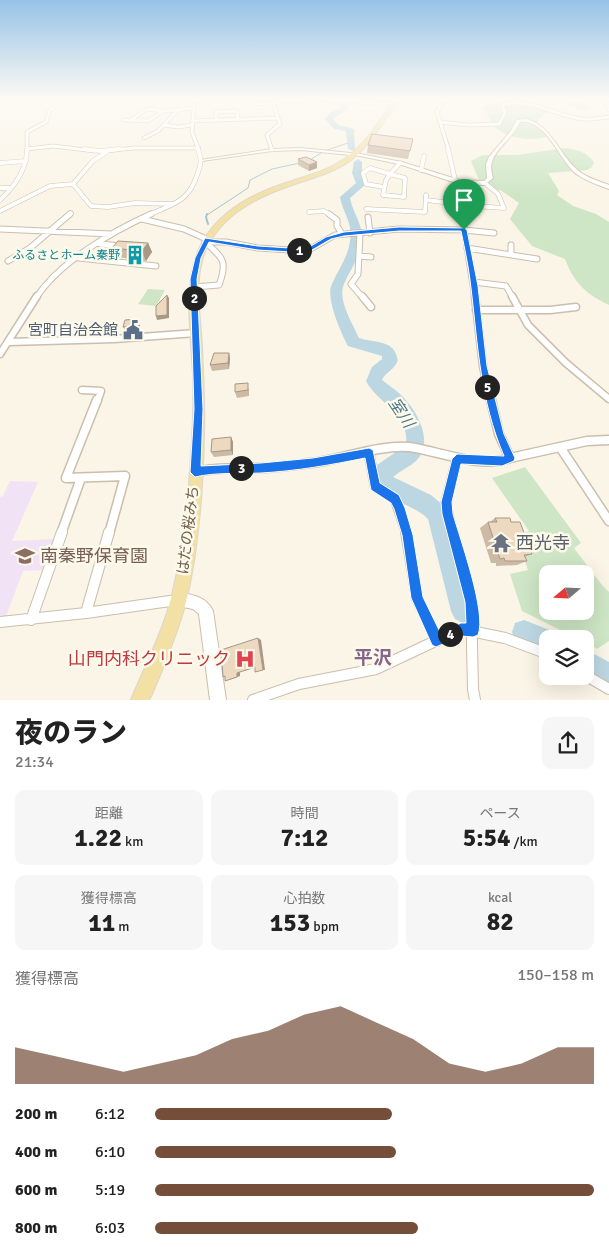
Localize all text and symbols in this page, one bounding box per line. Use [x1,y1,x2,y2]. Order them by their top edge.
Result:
pin [443,179,485,230]
icon: arrive [450,186,478,214]
pin: 1 [286,238,312,262]
text: 1 [296,242,303,259]
building icon: ふるさとホーム秦野 [124,244,146,266]
place label: ふるさとホーム秦野 [12,248,120,263]
pin: 2 [182,286,206,310]
text: 2 [191,290,198,307]
public building icon: 宮町自治会館 [122,319,144,341]
place label: 宮町自治会館 [28,321,118,339]
pin: 5 [474,374,500,400]
text: 5 [484,379,491,396]
water label: 室川 [384,394,419,434]
pin: 3 [228,456,254,480]
text: 3 [238,460,245,477]
street label: はだの桜みち [174,484,202,576]
temple icon: 西光寺 [490,532,512,554]
place label: 西光寺 [516,532,570,554]
school or university icon: 南秦野保育園 [14,545,36,567]
place label: 南秦野保育園 [40,545,148,567]
north arrow [539,565,594,620]
map controls [539,565,594,685]
pin: 4 [438,622,462,646]
text: 4 [447,626,454,643]
button: layers [539,630,594,685]
district label: 平沢 [354,646,392,670]
place label: 山門内科クリニック [68,648,230,670]
hospital icon: 山門内科クリニック [234,648,256,670]
text: 夜のラン [15,716,127,750]
button: share [542,717,594,769]
text: 21:34 [15,752,54,772]
text: 距離 [95,805,123,822]
text: 時間 [290,805,318,822]
text: ペース [480,805,521,822]
text: 1.22 [74,822,122,853]
text: 7:12 [281,822,328,853]
text: 5:54 [463,822,511,853]
text: km [122,833,143,850]
text: /km [511,833,538,850]
text: kcal [488,889,512,906]
text: 獲得標高 [81,890,137,907]
text: 心拍数 [283,890,325,907]
text: 82 [487,906,514,937]
text: 11 [88,907,115,938]
text: 153 [270,907,310,938]
text: m [115,918,129,935]
text: bpm [310,918,339,935]
text: 150–158 m [517,965,594,985]
text: 獲得標高 [15,969,79,989]
text: 200 m [15,1104,57,1124]
text: 6:12 [95,1104,125,1124]
text: 400 m [15,1142,57,1162]
text: 6:10 [95,1142,125,1162]
text: 600 m [15,1180,57,1200]
text: 5:19 [95,1180,125,1200]
text: 800 m [15,1218,57,1238]
text: 6:03 [95,1218,125,1238]

